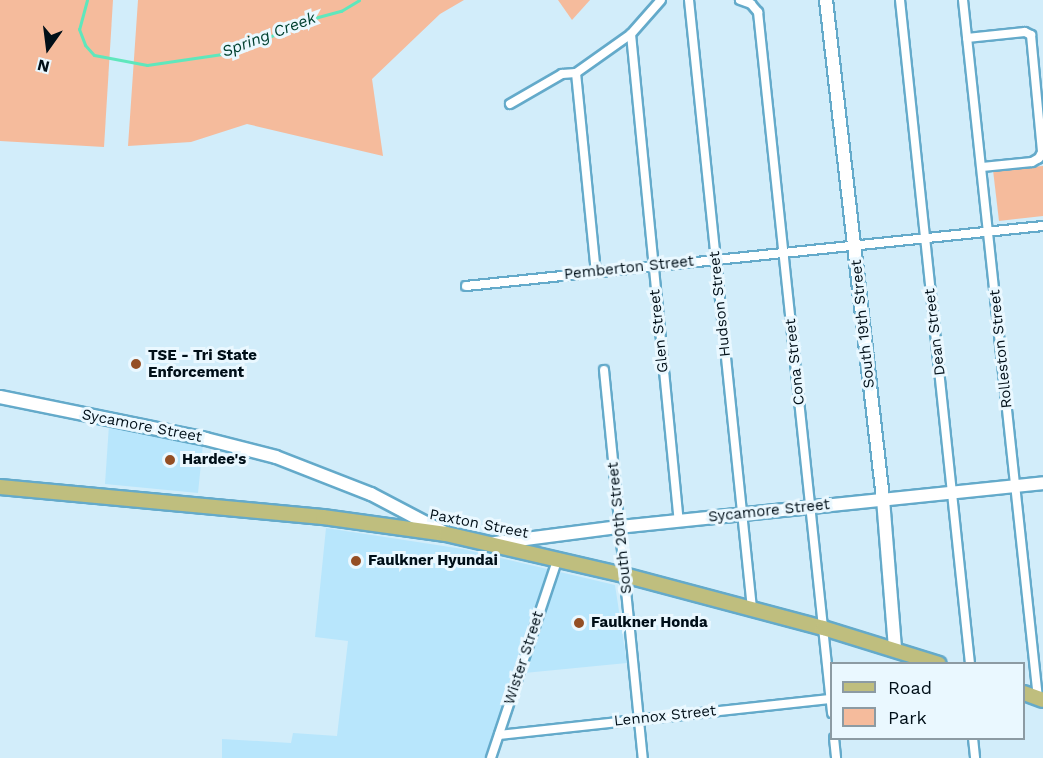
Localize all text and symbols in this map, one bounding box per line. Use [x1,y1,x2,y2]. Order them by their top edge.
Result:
water label: Spring Creek [219,8,319,62]
north arrow [18,18,78,78]
text: N [35,55,52,77]
street label: Hudson Street [706,250,734,358]
street label: Pemberton Street [563,252,695,284]
street label: South 19th Street [847,259,879,389]
street label: Dean Street [921,287,949,377]
street label: Glen Street [646,288,672,374]
street label: Rolleston Street [986,289,1016,409]
street label: Cona Street [781,318,809,406]
place label: TSE - Tri State Enforcement [148,346,257,381]
marker: TSE - Tri State Enforcement [129,357,143,371]
street label: Sycamore Street [80,406,204,446]
place label: Hardee's [182,451,246,469]
marker: Hardee's [163,453,177,467]
street label: South 20th Street [604,461,636,595]
street label: Sycamore Street [707,496,831,526]
street label: Paxton Street [428,506,530,542]
place label: Faulkner Hyundai [368,552,498,570]
marker: Faulkner Hyundai [349,554,363,568]
street label: Wister Street [500,609,548,707]
place label: Faulkner Honda [591,614,708,632]
marker: Faulkner Honda [572,616,586,630]
legend [830,662,1025,740]
text: Road [888,677,932,698]
street label: Lennox Street [613,702,717,730]
text: Park [888,707,927,728]

